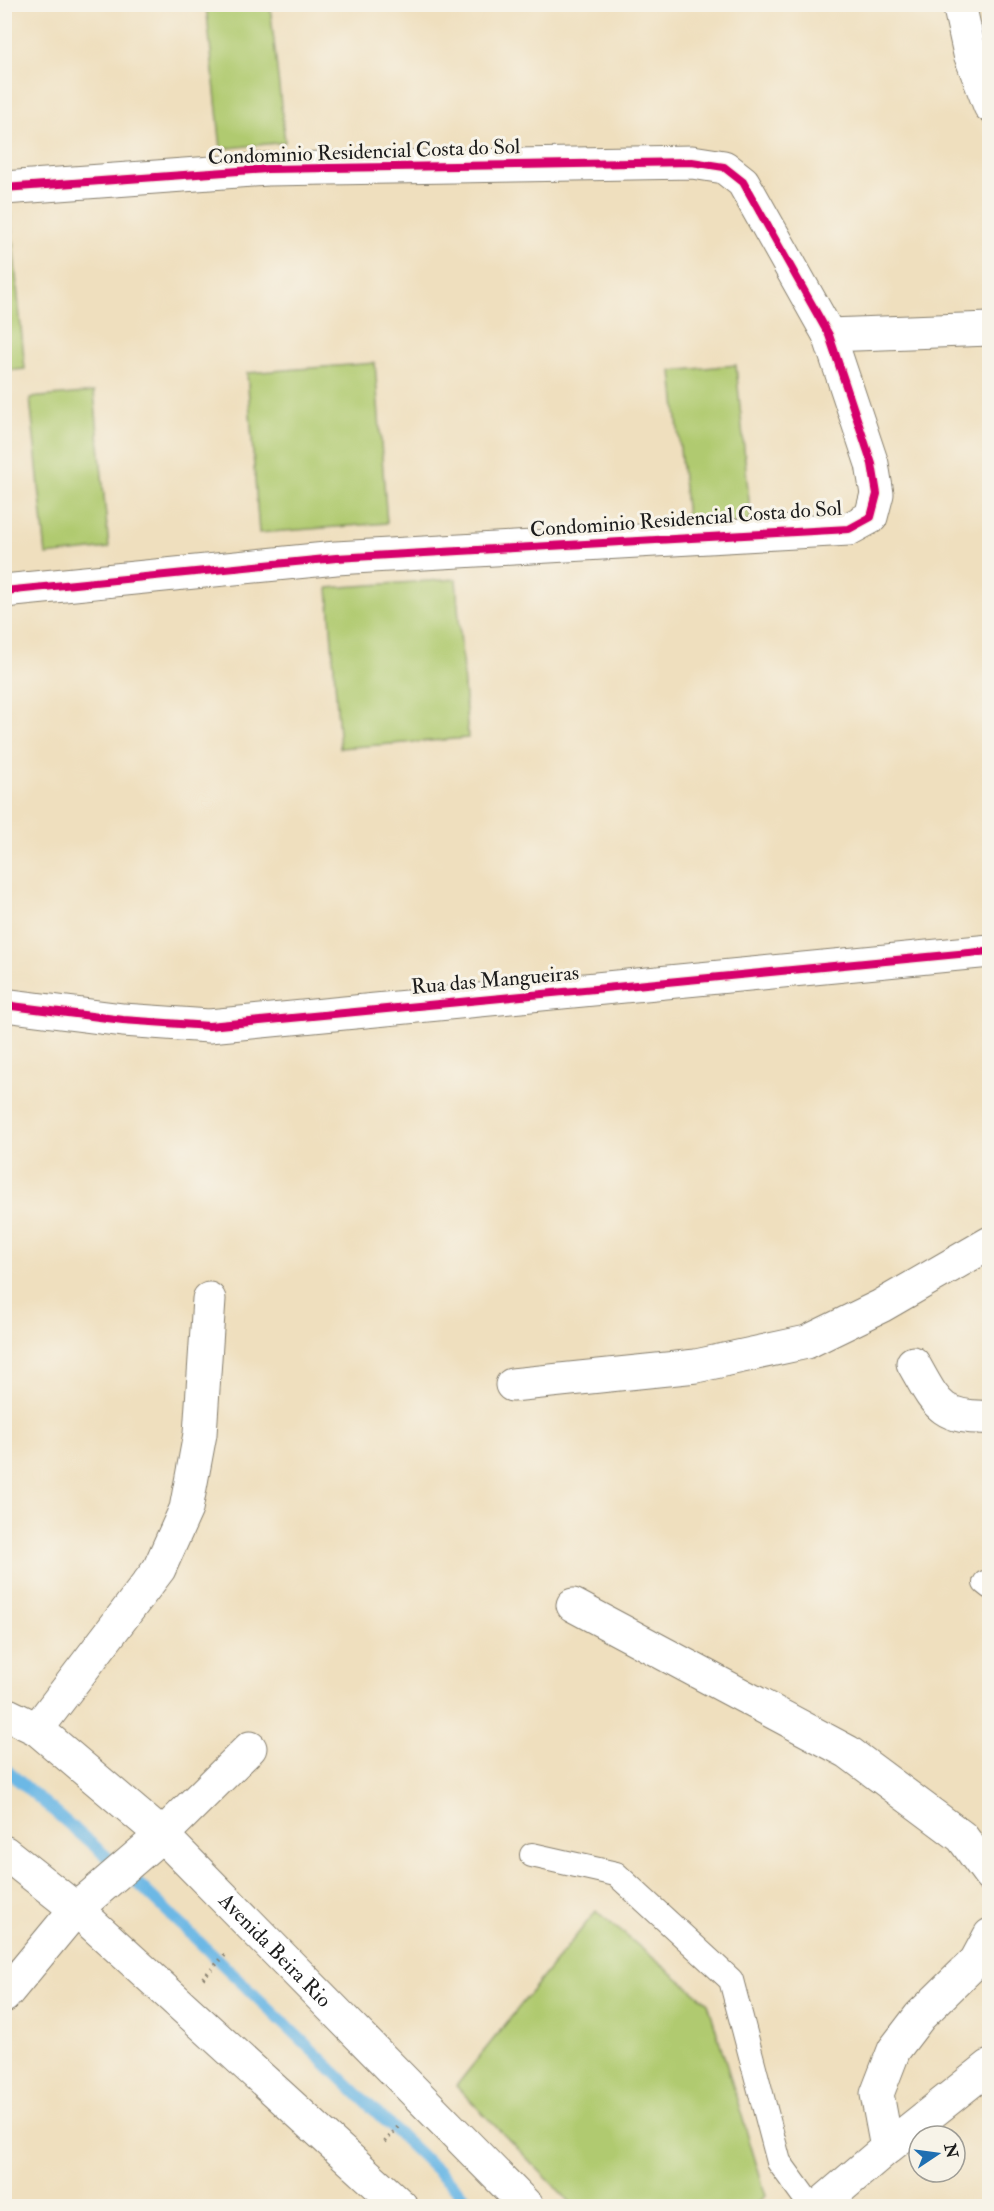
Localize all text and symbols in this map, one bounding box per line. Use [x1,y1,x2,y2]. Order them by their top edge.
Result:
street label: Condominio Residencial Costa do Sol [207,133,521,171]
street label: Condominio Residencial Costa do Sol [529,495,843,543]
street label: Rua das Mangueiras [410,959,580,1001]
street label: Avenida Beira Rio [212,1886,337,2013]
north arrow [907,2124,967,2184]
text: N [939,2141,962,2161]

